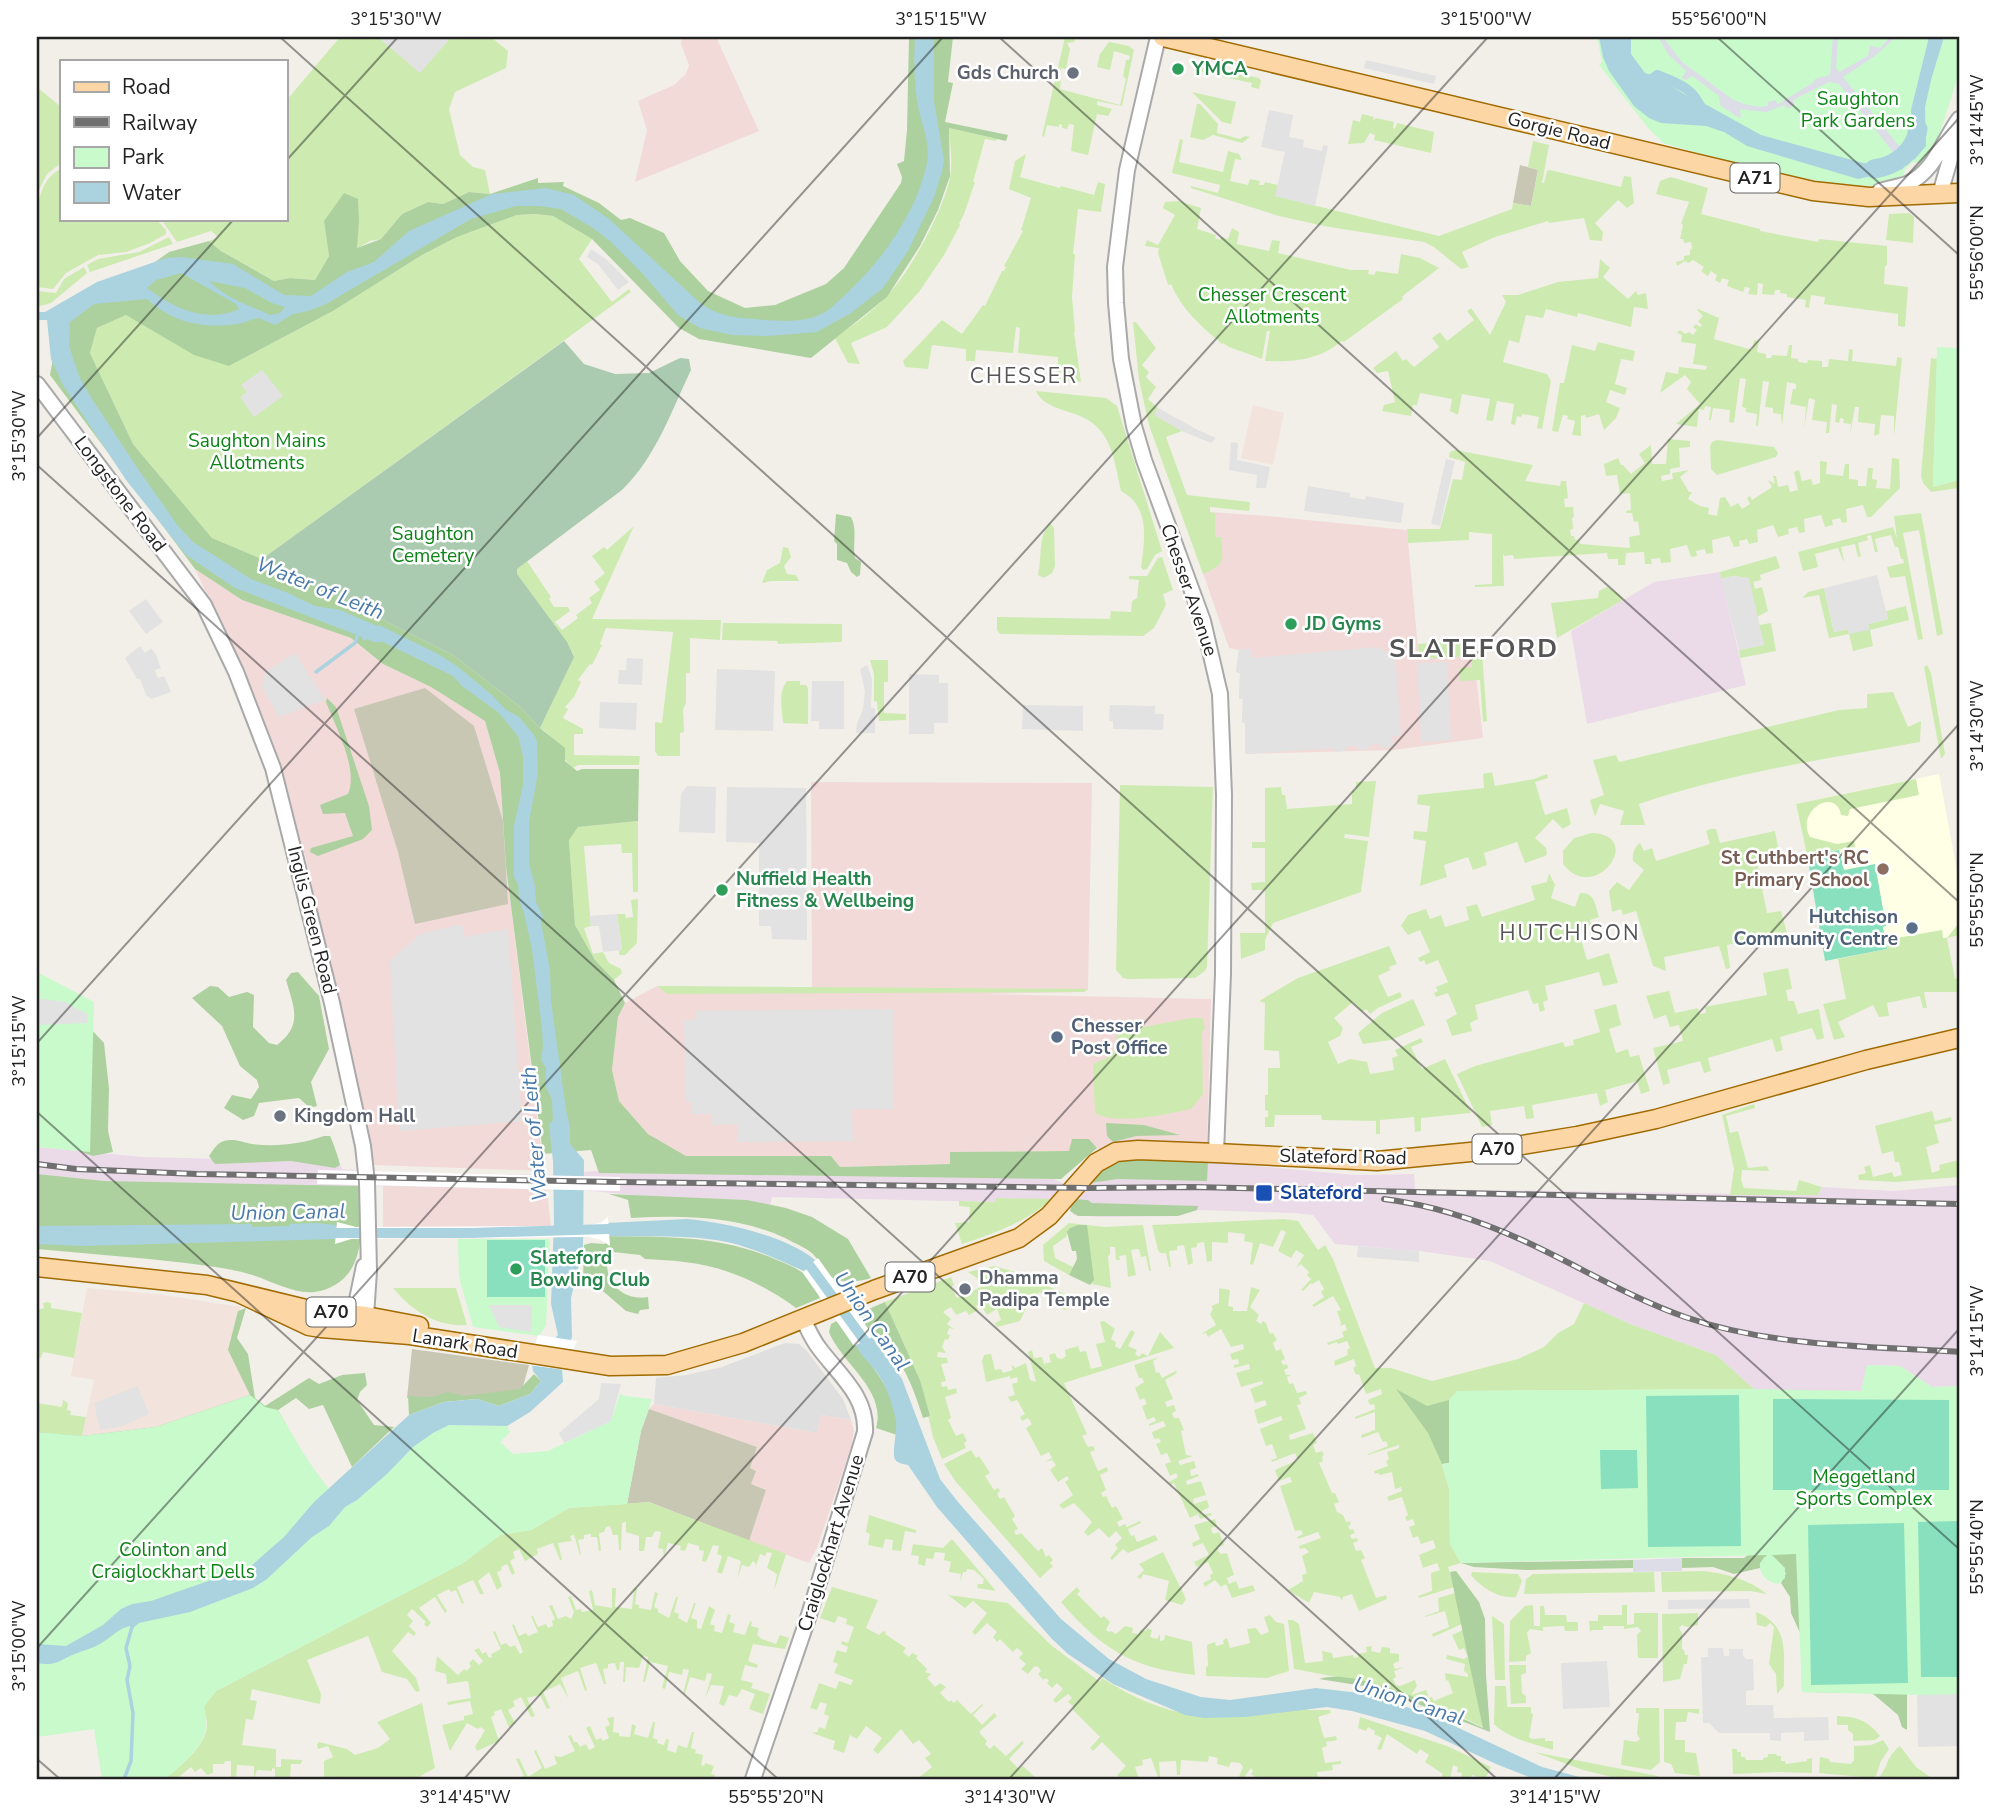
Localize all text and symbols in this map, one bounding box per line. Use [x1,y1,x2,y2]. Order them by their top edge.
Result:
text: 3°15'30"W [350,7,442,31]
text: 3°15'15"W [895,7,987,31]
text: 3°15'00"W [1440,7,1532,31]
text: 55°56'00"N [1671,7,1767,31]
place label: YMCA [1191,56,1249,82]
legend [60,60,287,220]
place label: Gds Church [957,60,1059,86]
marker: YMCA [1170,61,1186,77]
marker: Gds Church [1065,65,1081,81]
text: Road [122,73,171,101]
text: 3°14'45"W [1965,74,1989,166]
park label: Saughton Park Gardens [1801,86,1915,134]
street label: Gorgie Road [1505,106,1613,156]
text: Railway [122,109,197,137]
text: Park [122,143,164,171]
road number: A71 [1730,163,1780,192]
text: Water [122,179,181,207]
text: 55°56'00"N [1965,205,1989,301]
park label: Chesser Crescent Allotments [1198,282,1347,330]
district label: CHESSER [970,362,1078,390]
text: 3°15'30"W [7,390,31,482]
park label: Saughton Mains Allotments [188,428,326,476]
street label: Longstone Road [68,431,172,557]
street label: Chesser Avenue [1154,520,1224,660]
park label: Saughton Cemetery [392,521,474,569]
water label: Water of Leith [252,550,388,626]
place label: JD Gyms [1304,611,1381,637]
marker: JD Gyms [1283,616,1299,632]
district label: SLATEFORD [1389,631,1559,666]
text: 3°14'30"W [1965,680,1989,772]
street label: Inglis Green Road [281,843,343,997]
place label: St Cuthbert's RC Primary School [1721,845,1869,893]
text: 55°55'50"N [1965,852,1989,948]
marker: St Cuthbert's RC Primary School [1875,861,1891,877]
place label: Nuffield Health Fitness & Wellbeing [736,866,914,914]
marker: Nuffield Health Fitness & Wellbeing [714,882,730,898]
place label: Hutchison Community Centre [1733,904,1898,952]
district label: HUTCHISON [1499,919,1641,947]
marker: Hutchison Community Centre [1904,920,1920,936]
text: 3°15'15"W [7,995,31,1087]
place label: Chesser Post Office [1071,1013,1168,1061]
marker: Chesser Post Office [1049,1029,1065,1045]
water label: Water of Leith [514,1066,554,1202]
place label: Kingdom Hall [294,1103,415,1129]
marker: Kingdom Hall [272,1108,288,1124]
road number: A70 [1472,1134,1522,1164]
street label: Slateford Road [1279,1143,1407,1171]
place label: Slateford [1280,1180,1362,1206]
marker: Slateford [1254,1183,1274,1203]
water label: Union Canal [230,1197,346,1227]
place label: Slateford Bowling Club [530,1245,650,1293]
marker: Slateford Bowling Club [508,1261,524,1277]
road number: A70 [886,1262,934,1292]
place label: Dhamma Padipa Temple [979,1265,1109,1313]
water label: Union Canal [827,1266,917,1376]
marker: Dhamma Padipa Temple [957,1281,973,1297]
text: 3°14'15"W [1965,1285,1989,1377]
road number: A70 [306,1297,356,1326]
street label: Lanark Road [410,1323,520,1365]
street label: Craiglockhart Avenue [792,1451,870,1635]
park label: Meggetland Sports Complex [1796,1464,1932,1512]
text: 55°55'40"N [1965,1499,1989,1595]
park label: Colinton and Craiglockhart Dells [91,1537,255,1585]
text: 3°15'00"W [7,1600,31,1692]
water label: Union Canal [1350,1670,1468,1732]
text: 3°14'45"W [419,1785,511,1809]
text: 55°55'20"N [728,1785,824,1809]
text: 3°14'30"W [964,1785,1056,1809]
text: 3°14'15"W [1509,1785,1601,1809]

